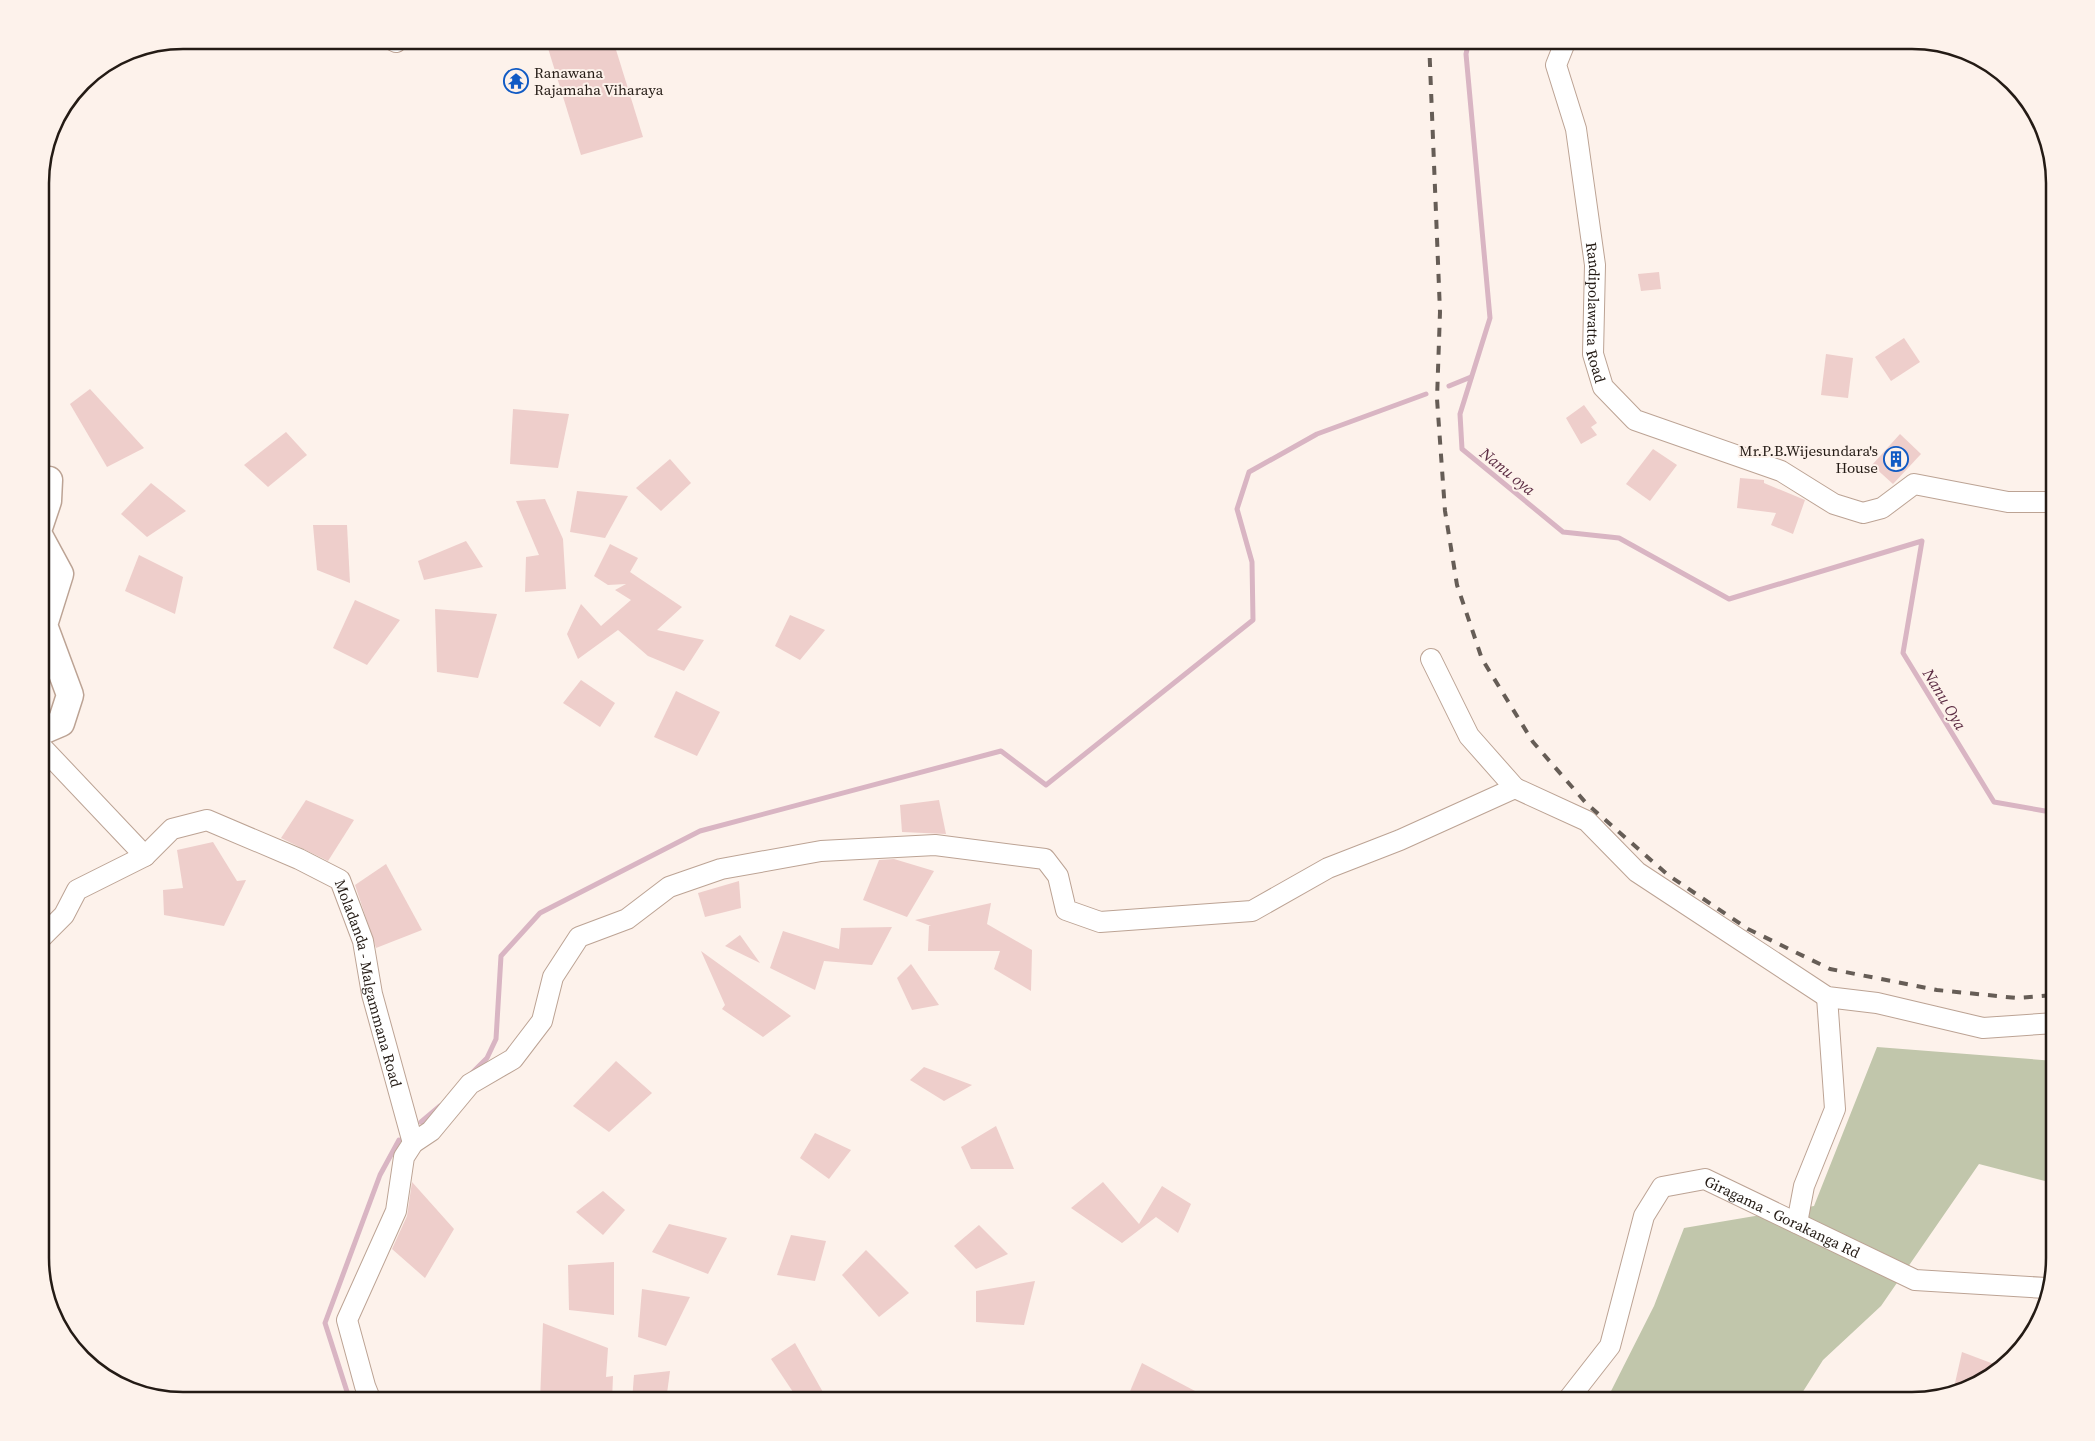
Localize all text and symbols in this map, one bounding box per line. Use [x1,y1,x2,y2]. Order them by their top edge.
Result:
place label: Ranawana Rajamaha Viharaya [534,62,664,100]
temple icon: Ranawana Rajamaha Viharaya [503,68,529,94]
street label: Randipolawatta Road [1581,241,1612,386]
place label: Mr.P.B.Wijesundara's House [1739,440,1878,478]
water label: Nanu oya [1475,441,1541,500]
building icon: Mr.P.B.Wijesundara's House [1883,446,1909,472]
water label: Nanu Oya [1918,663,1972,734]
street label: Moladanda - Malgammana Road [330,876,408,1090]
street label: Giragama - Gorakanga Rd [1701,1170,1864,1263]

